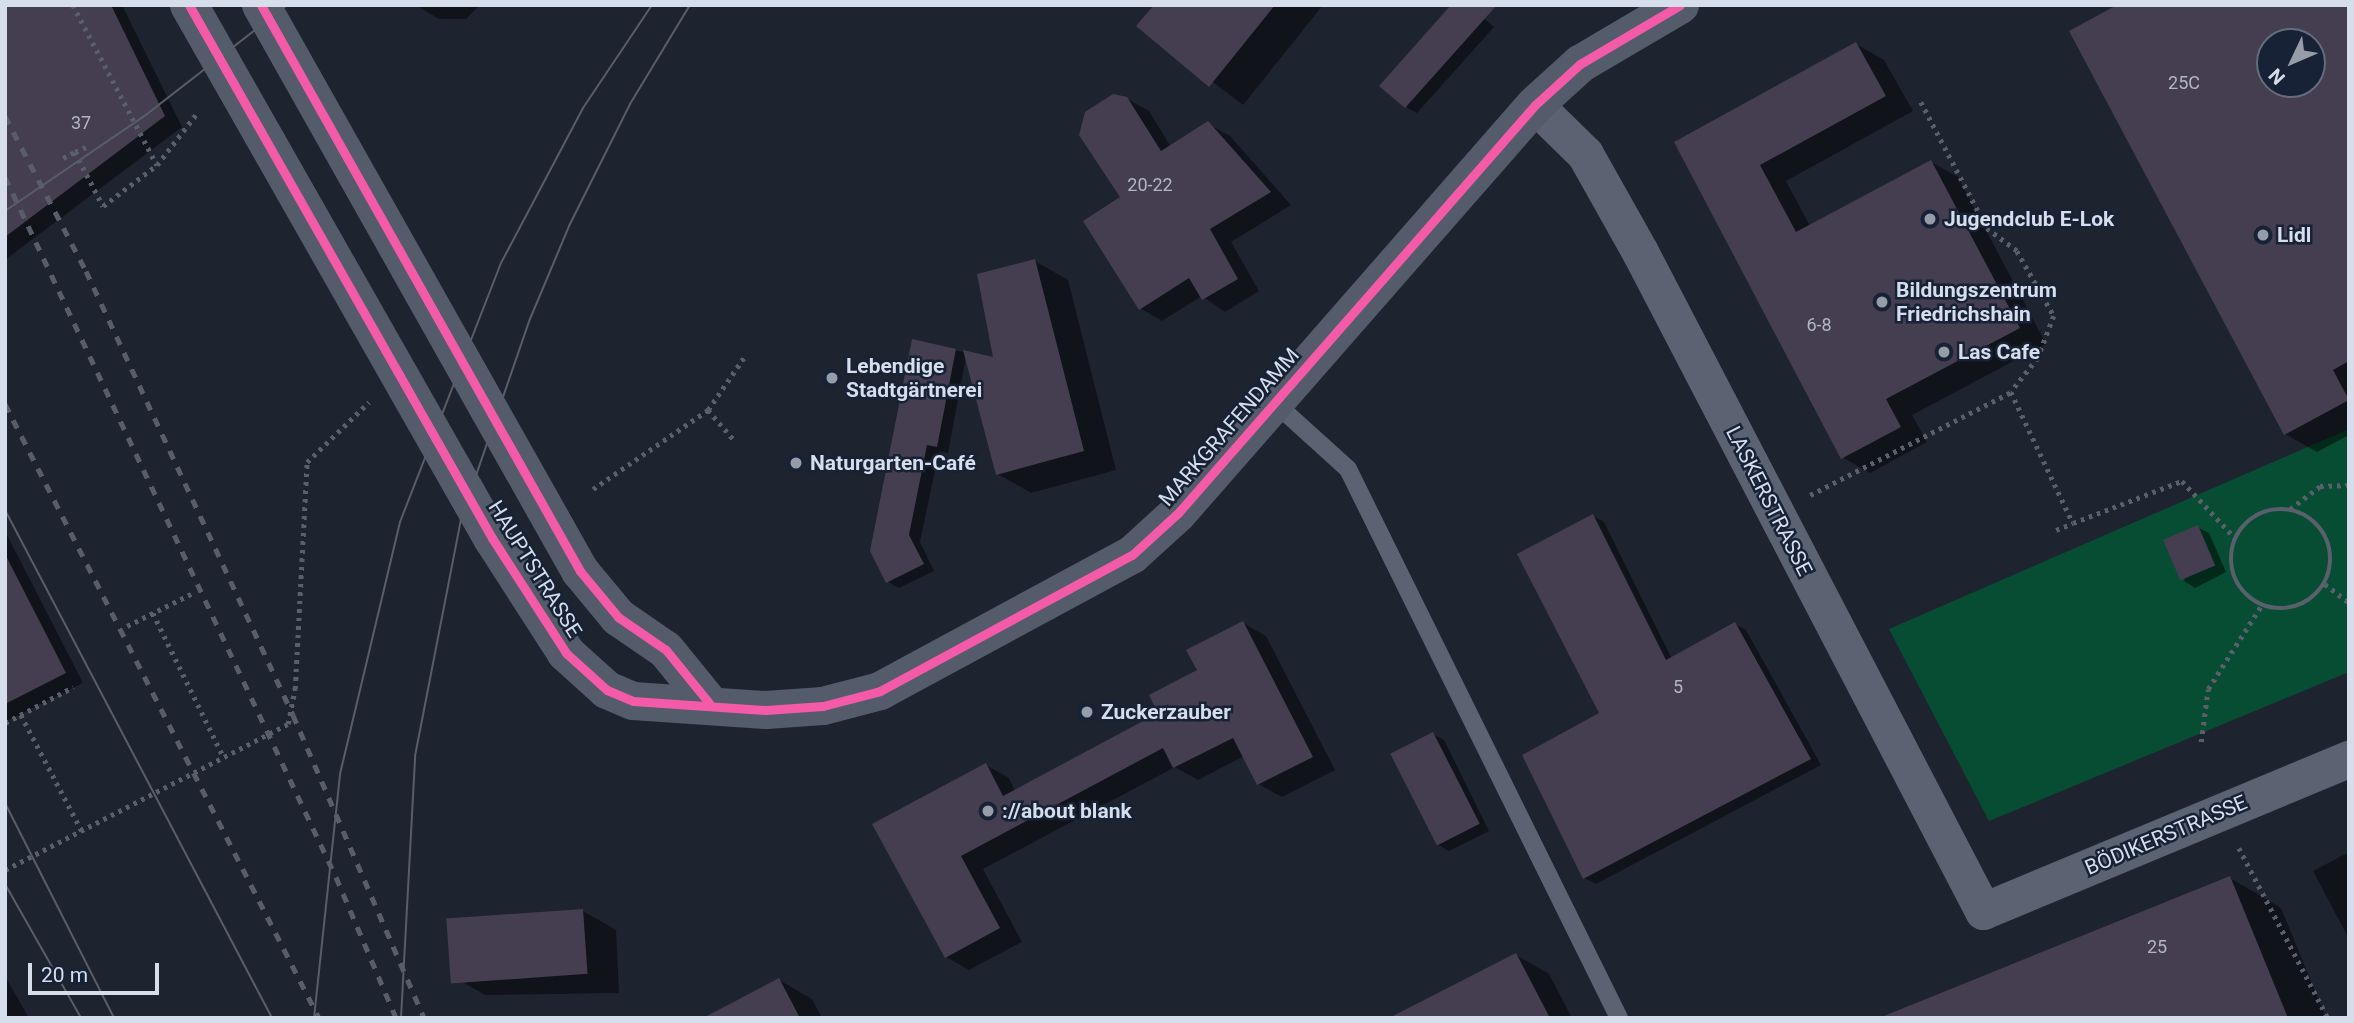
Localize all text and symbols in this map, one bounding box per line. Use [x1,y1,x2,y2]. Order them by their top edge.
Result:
north arrow [2256,28,2326,98]
text: N [2264,64,2290,89]
house number: 25C [2168,72,2200,94]
house number: 37 [71,112,91,134]
house number: 20-22 [1127,174,1173,196]
place label: Jugendclub E-Lok [1944,206,2114,232]
marker: Jugendclub E-Lok [1922,211,1938,227]
place label: Lidl [2277,222,2311,248]
marker: Lidl [2255,227,2271,243]
place label: Bildungszentrum Friedrichshain [1896,277,2057,327]
marker: Bildungszentrum Friedrichshain [1874,294,1890,310]
house number: 6-8 [1806,314,1832,336]
place label: Las Cafe [1958,339,2040,365]
street label: MARKGRAFENDAMM [1153,343,1305,511]
marker: Las Cafe [1936,344,1952,360]
place label: Lebendige Stadtgärtnerei [846,353,982,403]
marker: Lebendige Stadtgärtnerei [824,370,840,386]
street label: LASKERSTRASSE [1720,422,1818,580]
place label: Naturgarten-Café [810,450,976,476]
marker: Naturgarten-Café [788,455,804,471]
street label: HAUPTSTRASSE [483,496,587,642]
house number: 5 [1673,676,1683,698]
place label: Zuckerzauber [1101,699,1231,725]
marker: Zuckerzauber [1079,704,1095,720]
street label: BÖDIKERSTRASSE [2081,789,2251,881]
place label: ://about blank [1002,798,1132,824]
marker: ://about blank [980,803,996,819]
house number: 25 [2147,936,2167,958]
scale bar [32,950,163,994]
text: 20 m [41,963,88,987]

